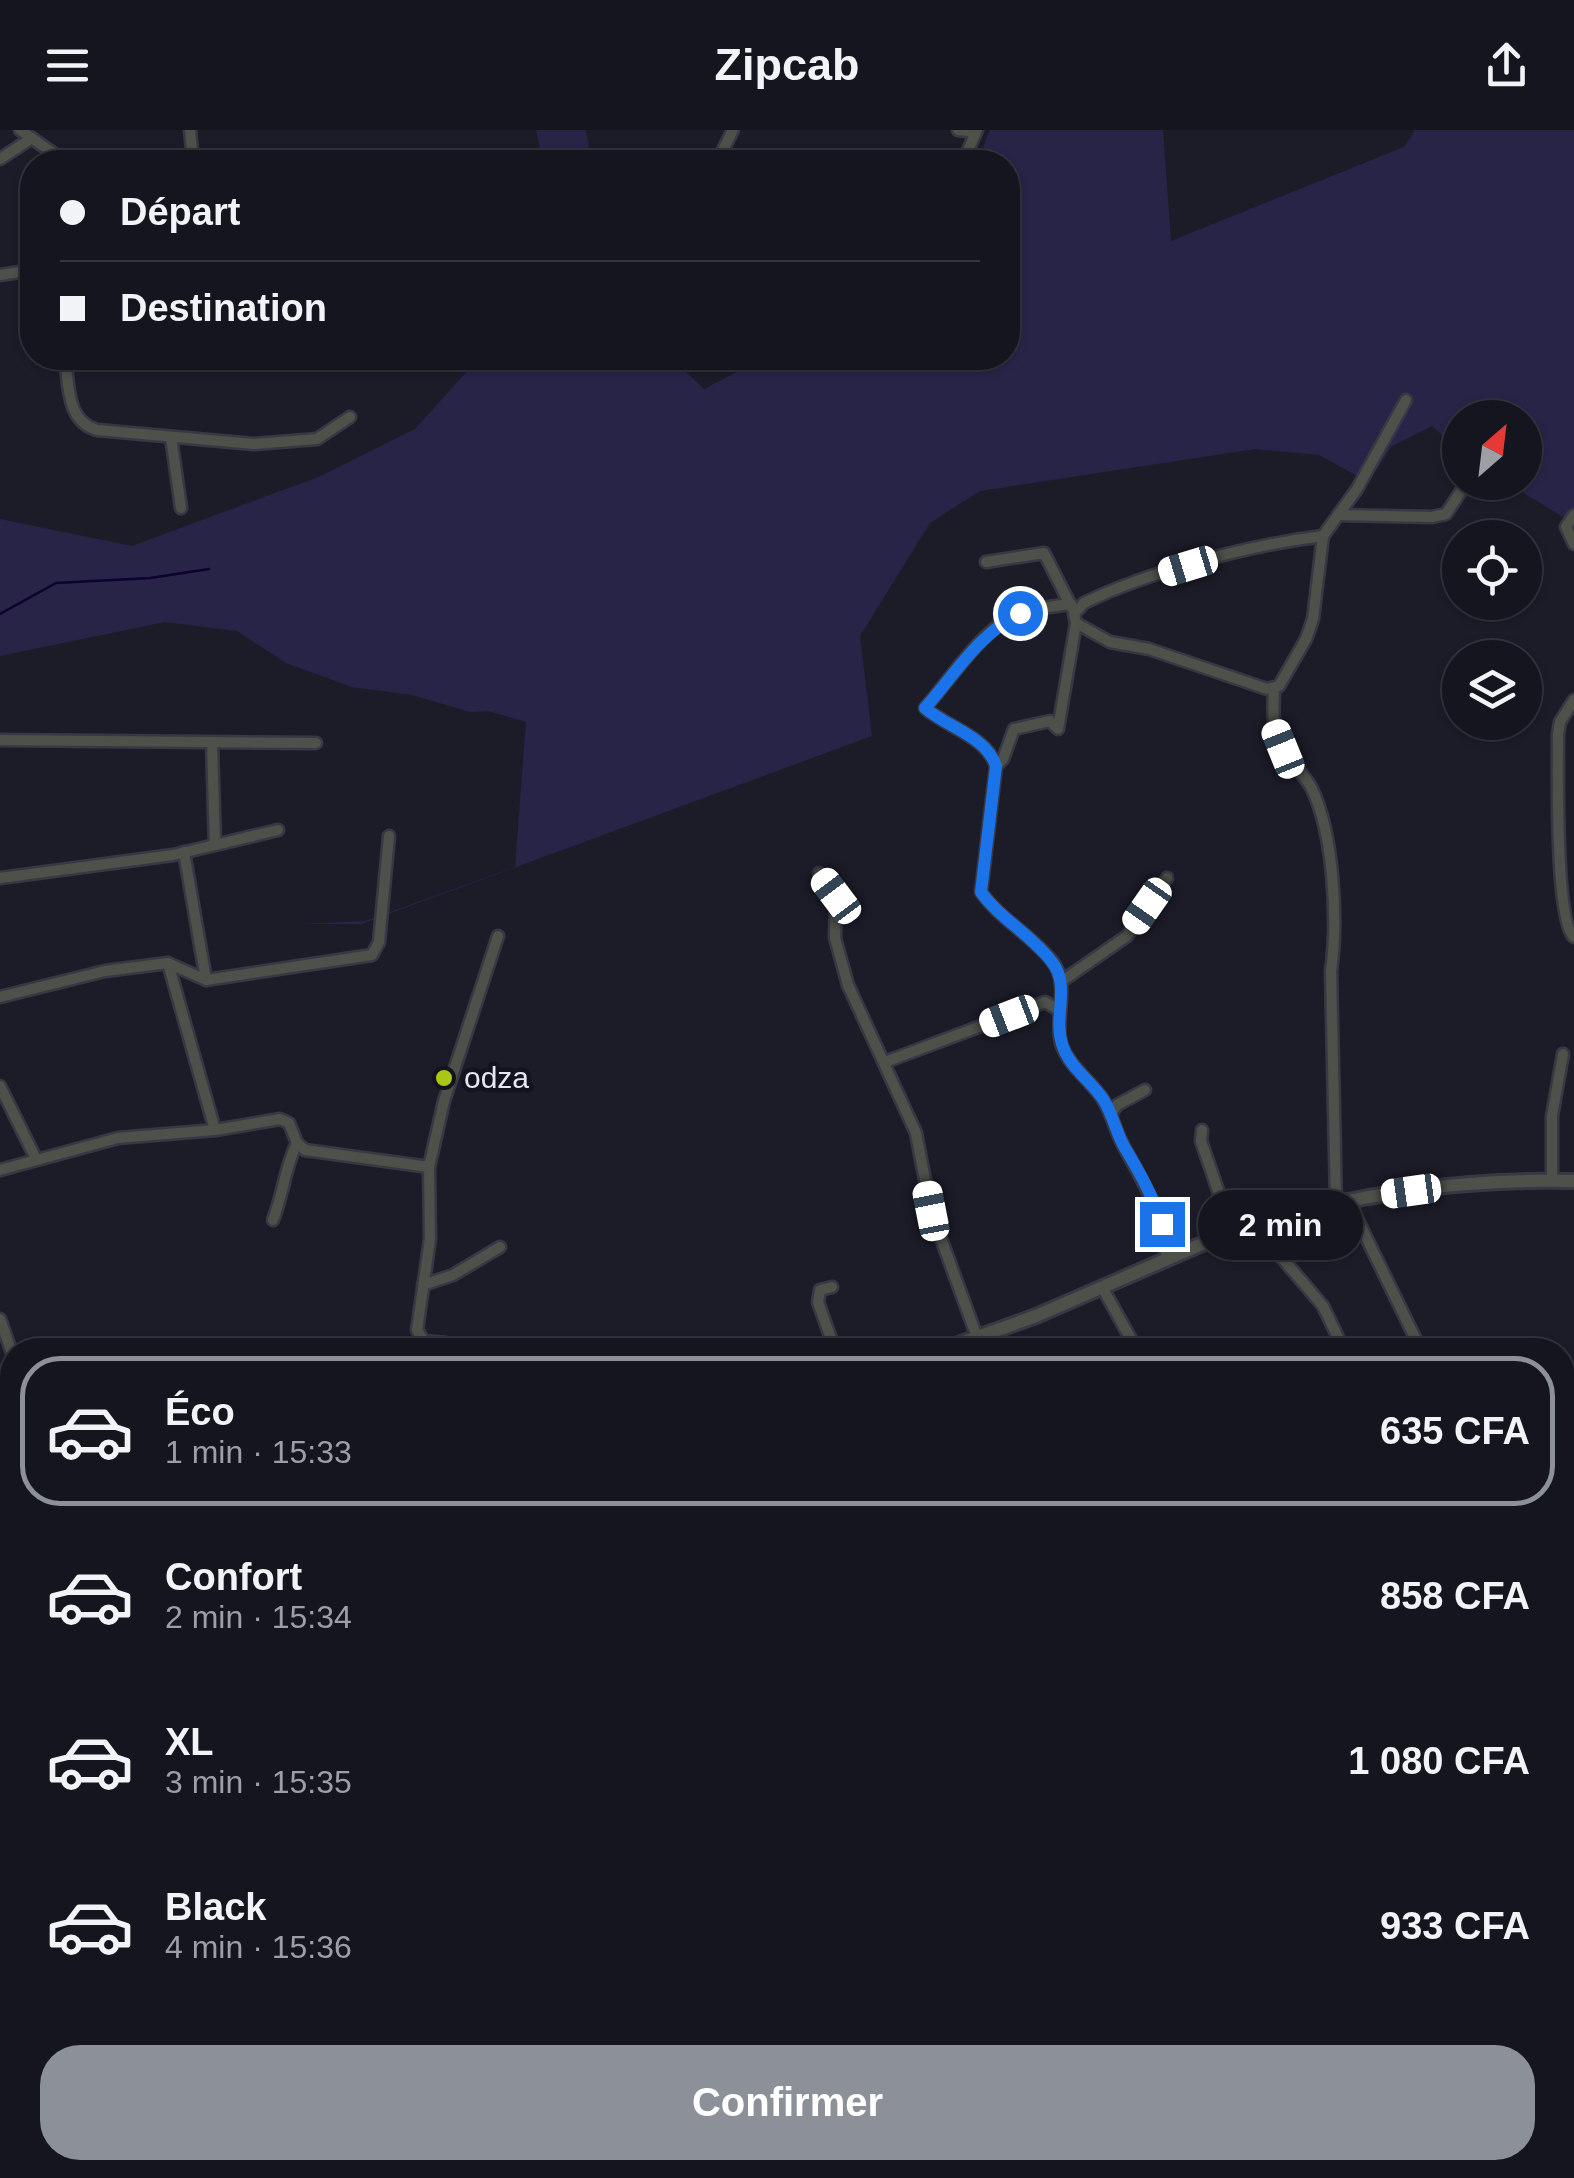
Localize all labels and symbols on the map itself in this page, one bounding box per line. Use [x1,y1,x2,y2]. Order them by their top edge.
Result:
north arrow [1442,400,1542,500]
car [1155,543,1221,589]
route start [998,591,1043,636]
car [1258,716,1308,782]
car [806,863,866,929]
car [1118,873,1176,939]
car [976,991,1042,1041]
place label: odza [464,1061,529,1094]
marker: odza [433,1067,455,1089]
car [1379,1172,1443,1210]
car [911,1179,951,1243]
callout: 2 min [1197,1189,1362,1259]
route end [1140,1202,1185,1247]

